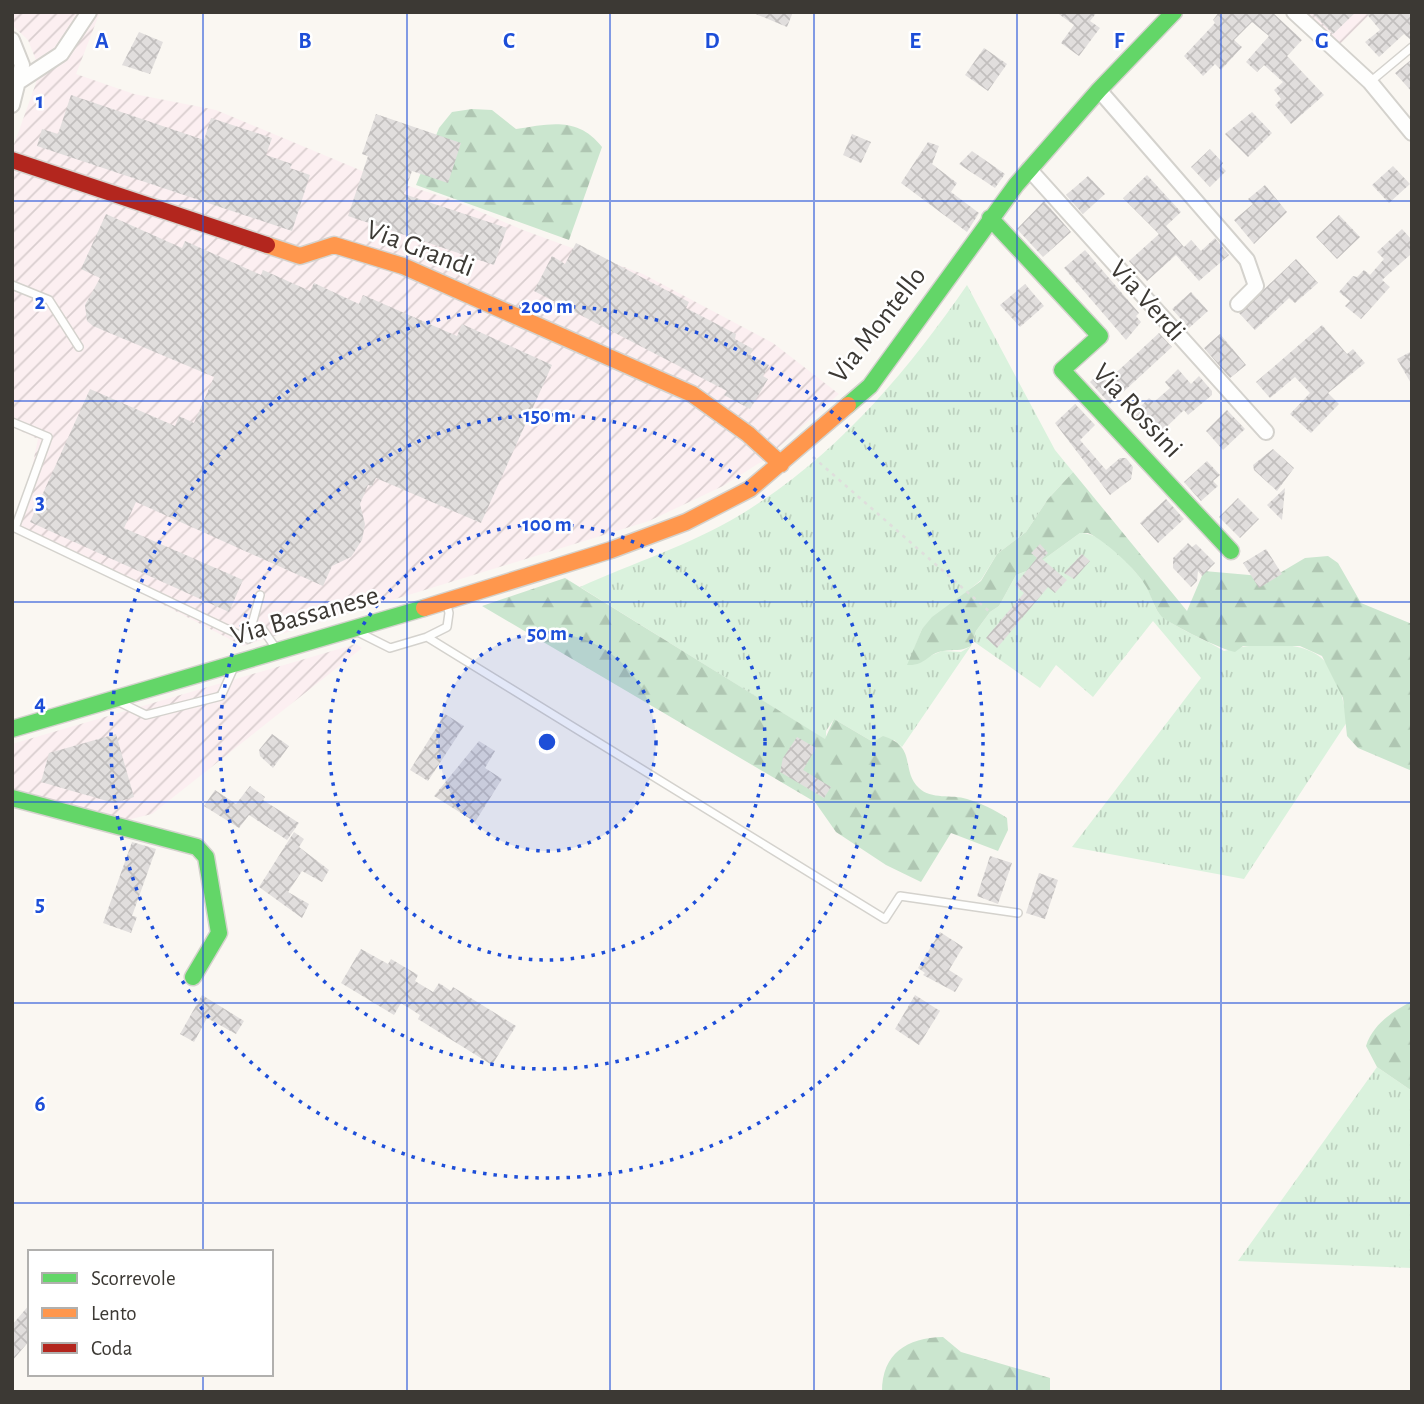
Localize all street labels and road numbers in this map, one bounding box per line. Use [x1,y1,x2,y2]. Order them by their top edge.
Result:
street label: Via Grandi [362,216,478,282]
street label: Via Verdi [1104,255,1190,347]
street label: Via Montello [824,262,932,388]
street label: Via Rossini [1087,359,1187,463]
street label: Via Bassanese [228,582,382,650]

